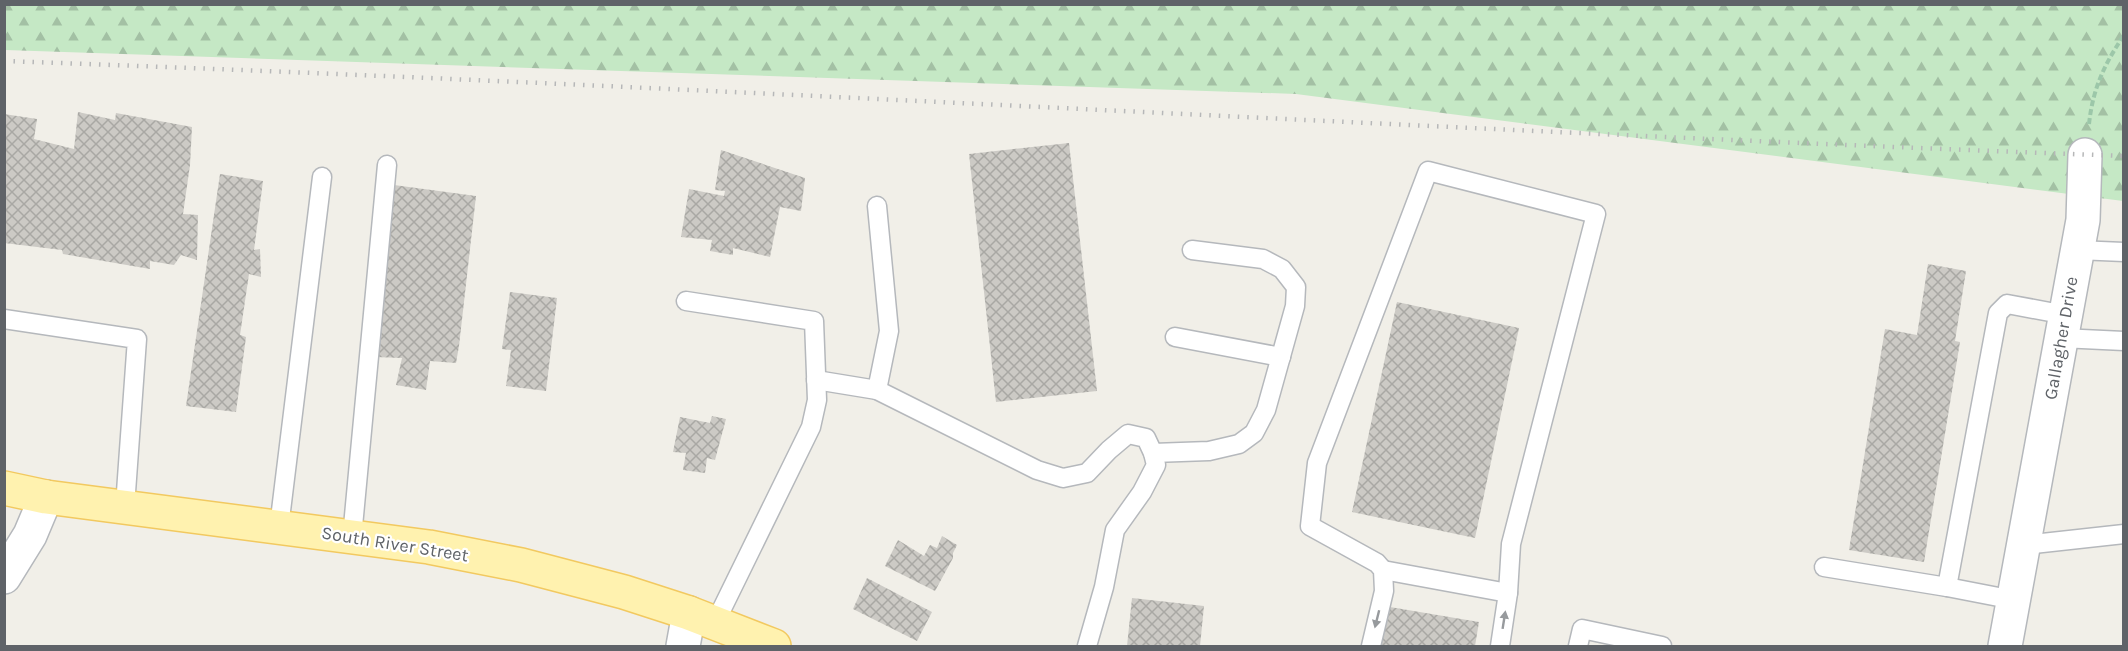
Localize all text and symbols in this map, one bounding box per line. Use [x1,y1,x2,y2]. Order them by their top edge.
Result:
street label: Gallagher Drive [2039,275,2083,401]
street label: South River Street [320,522,470,567]
one-way arrow [1372,610,1382,628]
one-way arrow [1500,610,1509,629]

